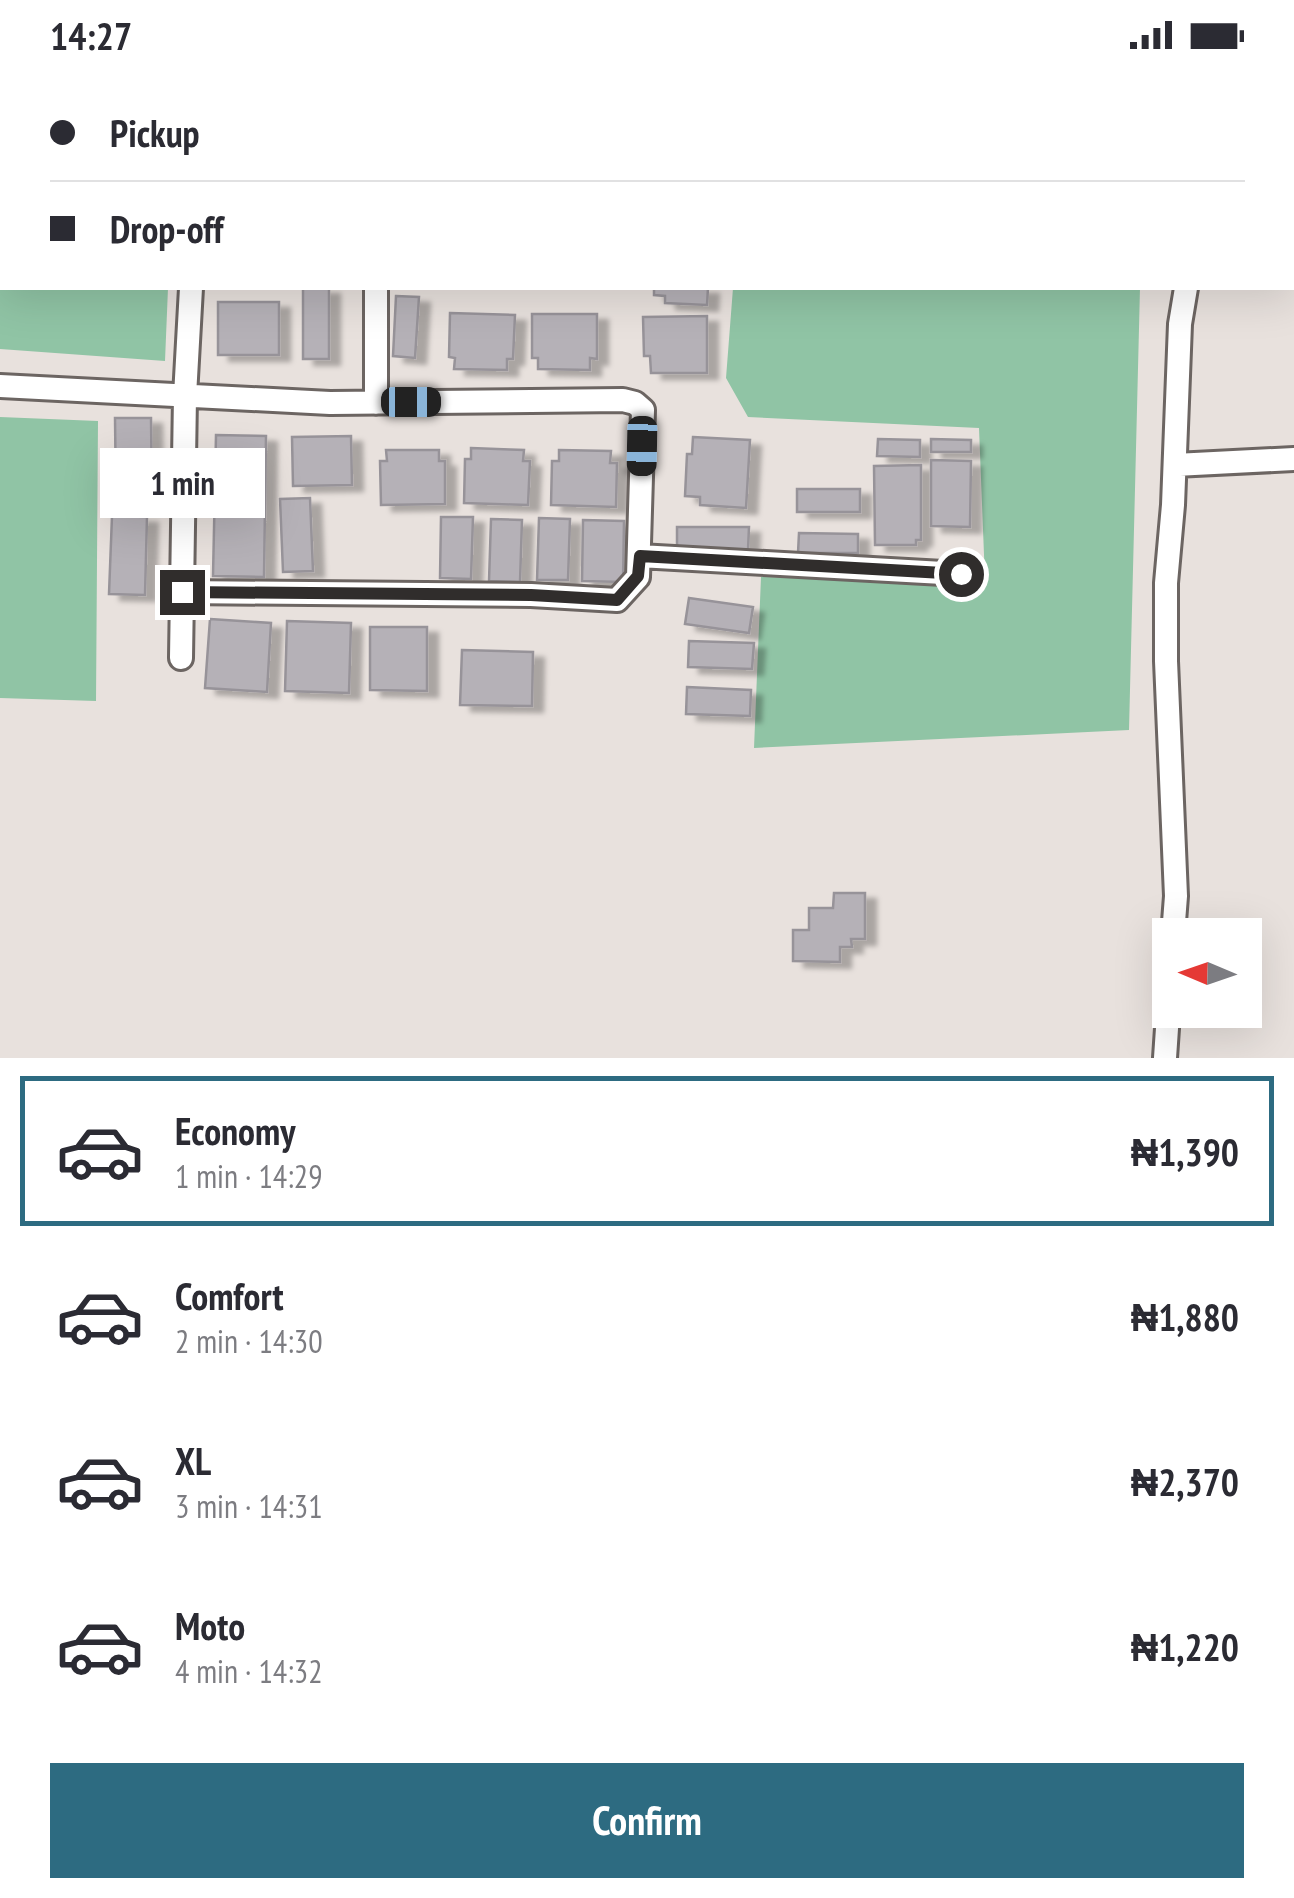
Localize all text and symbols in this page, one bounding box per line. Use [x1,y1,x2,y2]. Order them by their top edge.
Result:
text: 14:27 [50,11,132,60]
text: Pickup [110,108,200,157]
text: Drop-off [110,204,224,253]
car [381,387,441,417]
car [626,416,658,476]
callout: 1 min [100,447,264,517]
text: 1 min [150,462,215,504]
route start [939,552,984,597]
route end [160,570,205,615]
north arrow [1152,918,1262,1028]
map controls [1152,918,1262,1028]
icon: car [55,1106,145,1196]
text: Economy [175,1106,295,1155]
text: ₦1,390 [1131,1127,1239,1176]
text: 1 min · 14:29 [175,1155,323,1197]
icon: car [55,1271,145,1361]
text: Comfort [175,1271,284,1320]
text: ₦1,880 [1131,1292,1239,1341]
text: 2 min · 14:30 [175,1320,323,1362]
icon: car [55,1436,145,1526]
text: XL [175,1436,211,1485]
text: ₦2,370 [1131,1457,1239,1506]
text: 3 min · 14:31 [175,1485,323,1527]
icon: car [55,1601,145,1691]
text: Moto [175,1601,245,1650]
text: ₦1,220 [1131,1622,1239,1671]
text: 4 min · 14:32 [175,1650,323,1692]
button: Confirm [50,1763,1244,1878]

